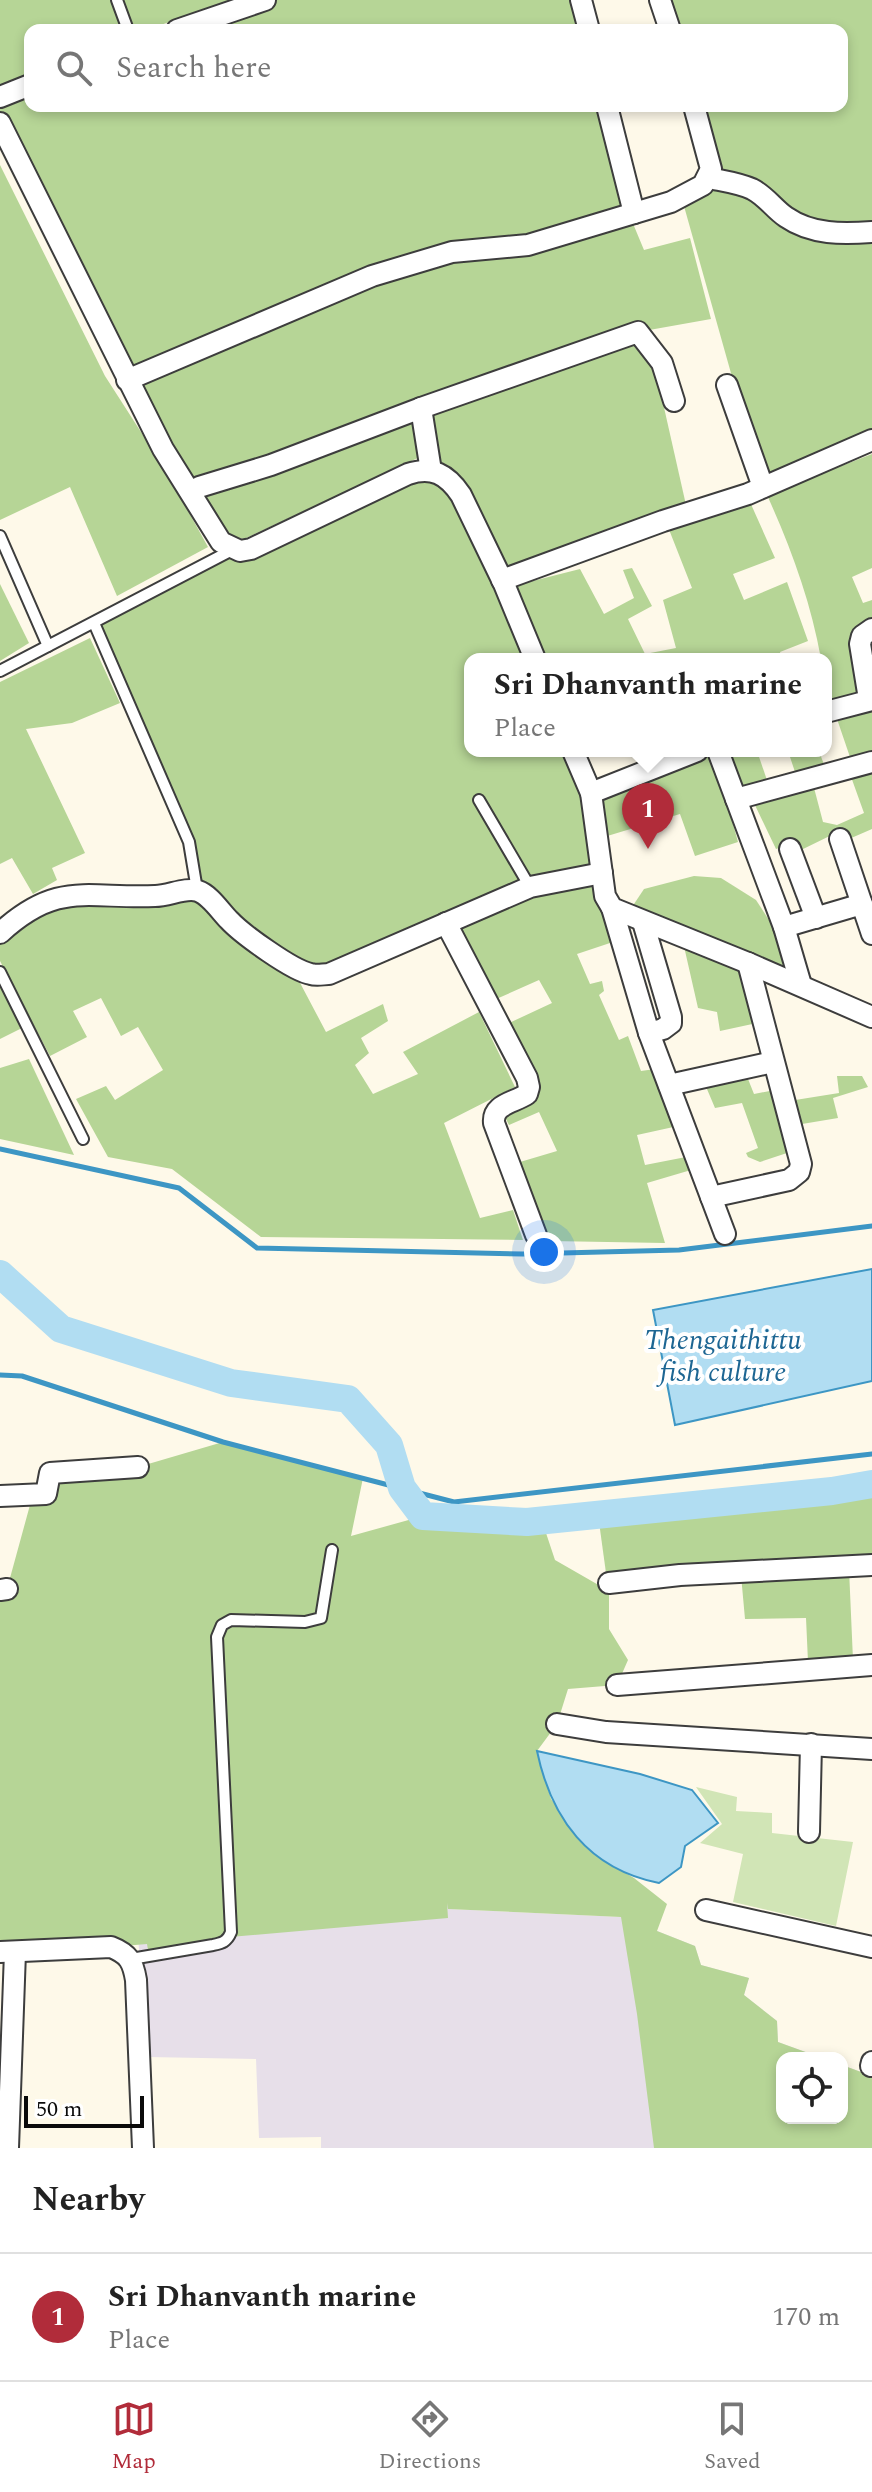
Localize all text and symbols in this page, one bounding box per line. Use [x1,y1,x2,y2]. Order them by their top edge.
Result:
search box [24,24,848,112]
text: Search here [116,45,272,91]
icon: search [52,46,96,90]
popup [464,653,832,757]
text: Sri Dhanvanth marine [494,662,802,708]
text: Place [494,708,556,748]
pin: 1 [622,783,674,849]
your location [524,1232,564,1272]
water label: Thengaithittu fish culture [644,1319,802,1394]
map controls [776,2052,848,2124]
button: locate [776,2052,848,2124]
scale bar [24,2092,144,2128]
text: 50 m [36,2093,82,2126]
text: Nearby [32,2174,145,2226]
text: Sri Dhanvanth marine [108,2274,416,2320]
text: 1 [51,2297,65,2337]
text: 170 m [772,2297,840,2337]
text: Place [108,2320,170,2360]
tab: Map [111,2397,156,2478]
tab: Directions [379,2397,481,2478]
tab: Saved [704,2397,761,2478]

